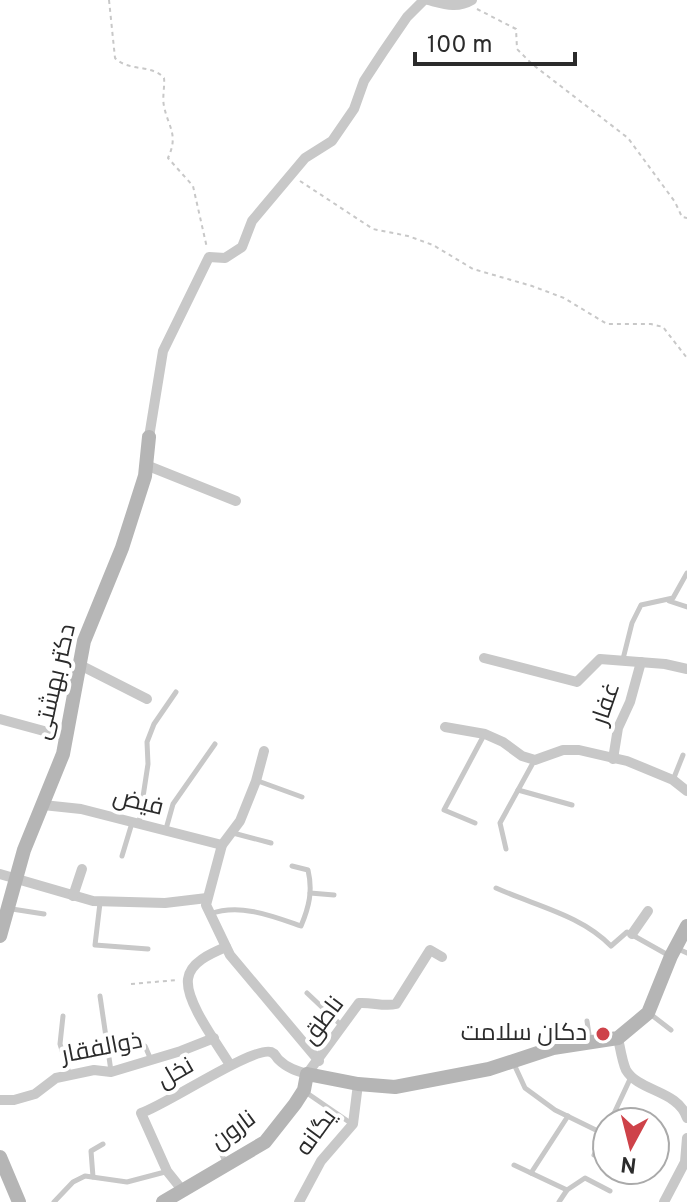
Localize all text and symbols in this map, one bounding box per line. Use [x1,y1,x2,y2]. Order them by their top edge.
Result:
scale bar [415,16,575,66]
text: 100 m [427,31,493,61]
street label: دکتر بهشتی [28,621,84,743]
street label: غفار [585,679,628,731]
street label: فیض [110,782,166,824]
street label: ناطق [296,991,352,1051]
place label: دکان سلامت [461,1019,587,1049]
marker: دکان سلامت [594,1025,612,1043]
street label: ذوالفقار [57,1026,145,1072]
street label: نخل [152,1052,200,1096]
street label: یگانه [290,1103,344,1162]
street label: نارون [205,1105,263,1157]
north arrow [591,1106,671,1186]
text: N [619,1149,638,1178]

